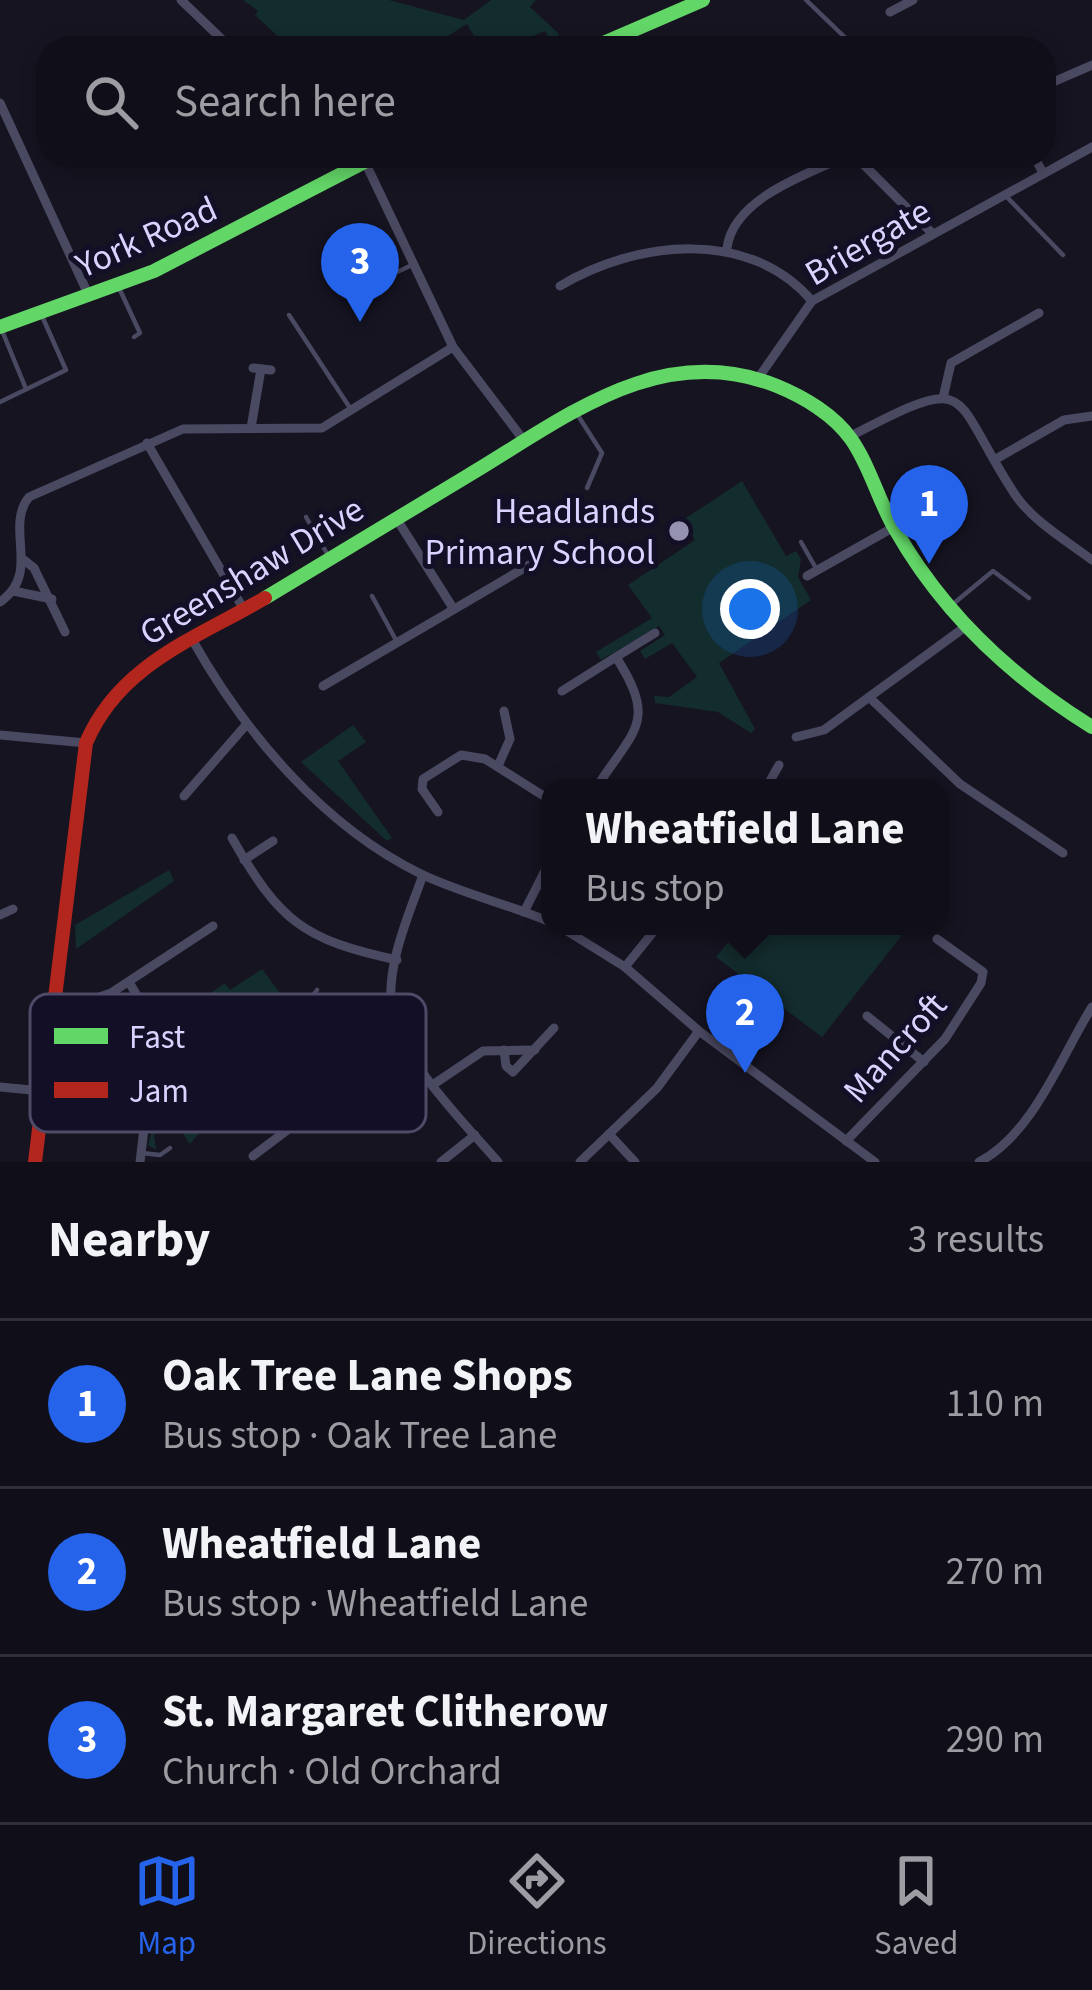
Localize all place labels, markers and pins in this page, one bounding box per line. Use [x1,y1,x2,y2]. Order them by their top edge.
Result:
pin: 3 [321,223,399,322]
pin: 1 [890,465,968,564]
place label: Headlands Primary School [424,486,655,578]
marker: Headlands Primary School [666,518,692,544]
pin: 2 [706,974,784,1073]

